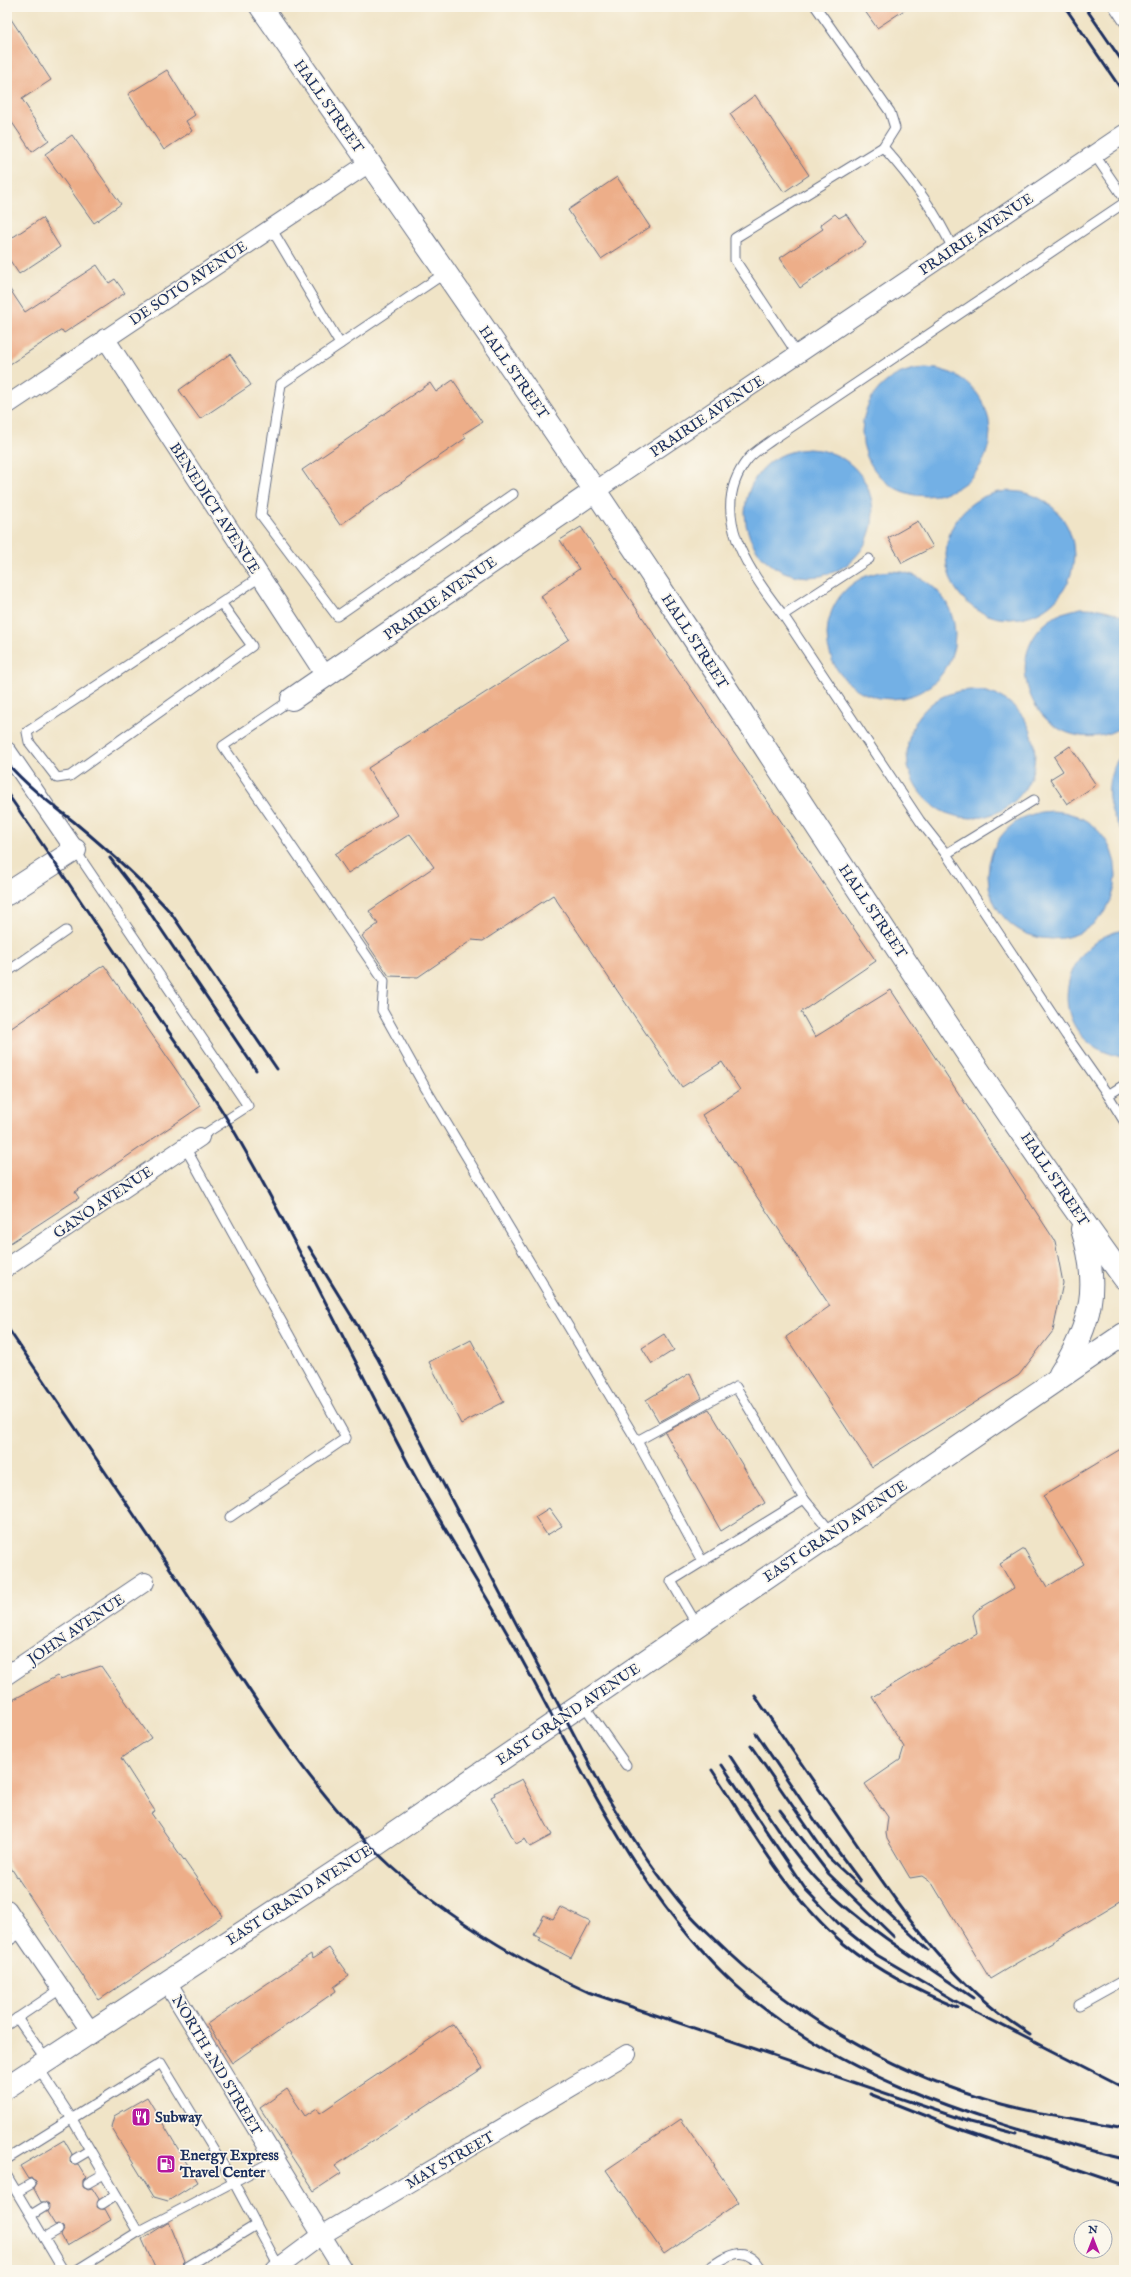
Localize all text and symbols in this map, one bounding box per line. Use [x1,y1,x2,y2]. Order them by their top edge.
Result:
street label: HALL STREET [289,56,368,157]
street label: PRAIRIE AVENUE [915,189,1037,280]
street label: DE SOTO AVENUE [126,237,251,330]
street label: HALL STREET [474,322,553,423]
street label: PRAIRIE AVENUE [646,371,768,462]
street label: BENEDICT AVENUE [165,439,264,577]
street label: PRAIRIE AVENUE [380,552,501,645]
street label: HALL STREET [657,590,732,692]
street label: HALL STREET [834,861,911,962]
street label: HALL STREET [1016,1129,1093,1230]
street label: GANO AVENUE [50,1162,157,1243]
street label: EAST GRAND AVENUE [760,1476,911,1587]
street label: JOHN AVENUE [22,1590,128,1670]
street label: EAST GRAND AVENUE [493,1659,644,1770]
street label: EAST GRAND AVENUE [223,1841,376,1950]
street label: NORTH 2ND STREET [167,1992,266,2139]
restaurant icon: Subway [130,2106,152,2128]
place label: Subway [155,2108,202,2127]
street label: MAY STREET [403,2127,498,2193]
place label: Energy Express Travel Center [179,2146,279,2182]
fuel station icon: Energy Express Travel Center [155,2153,177,2175]
north arrow [1073,2219,1113,2259]
text: N [1087,2223,1098,2237]

